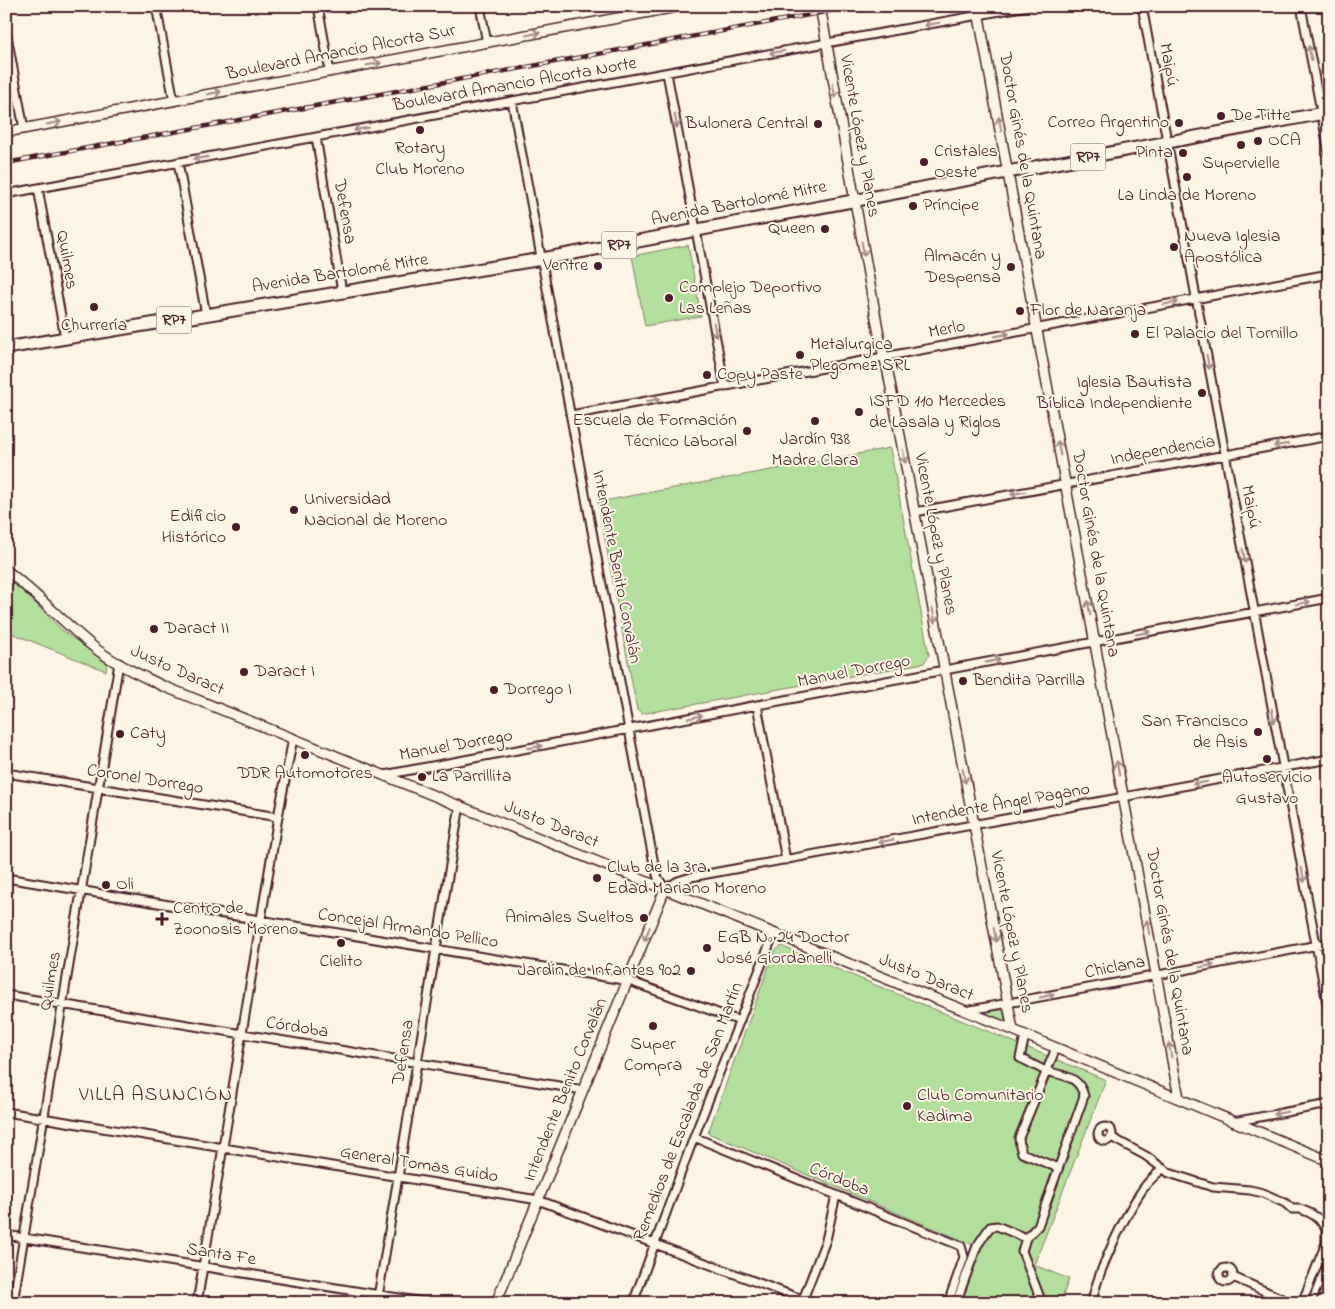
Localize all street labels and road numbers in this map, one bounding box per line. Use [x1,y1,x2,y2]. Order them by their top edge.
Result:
street label: Boulevard Amancio Alcorta Sur [223,18,458,88]
street label: Maipú [1151,41,1185,89]
street label: Doctor Ginés de la Quintana [991,50,1053,261]
street label: Boulevard Amancio Alcorta Norte [390,51,640,119]
street label: Vicente López y Planes [832,52,886,219]
road number: RP7 [1070,144,1106,170]
street label: Avenida Bartolomé Mitre [649,174,830,234]
street label: Defensa [325,177,362,246]
street label: Quilmes [48,229,84,291]
road number: RP7 [602,232,636,258]
street label: Avenida Bartolomé Mitre [250,247,431,301]
road number: RP7 [156,306,192,334]
street label: Merlo [926,314,968,346]
street label: Independencia [1109,429,1217,473]
street label: Doctor Ginés de la Quintana [1064,448,1126,659]
street label: Vicente López y Planes [906,450,963,617]
street label: Intendente Benito Corvalán [584,468,648,666]
street label: Maipú [1233,483,1267,531]
street label: Justo Daract [126,639,228,703]
street label: Manuel Dorrego [795,648,913,697]
street label: Manuel Dorrego [397,723,515,770]
street label: Coronel Dorrego [85,758,205,803]
street label: Intendente Ángel Pagano [910,777,1092,834]
street label: Justo Daract [500,794,602,856]
street label: Doctor Ginés de la Quintana [1138,846,1200,1057]
street label: Vicente López y Planes [982,848,1039,1015]
street label: Concejal Armando Pellico [316,902,500,956]
street label: Justo Daract [875,947,977,1009]
street label: Chiclana [1083,949,1147,987]
street label: Quilmes [33,950,69,1012]
street label: Remedios de Escalada de San Martín [627,979,751,1245]
street label: Intendente Benito Corvalán [517,994,615,1186]
street label: Córdoba [264,1010,330,1046]
street label: Defensa [386,1018,422,1087]
street label: General Tomas Guido [338,1140,500,1190]
street label: Córdoba [805,1156,873,1204]
street label: Santa Fe [184,1237,259,1273]

